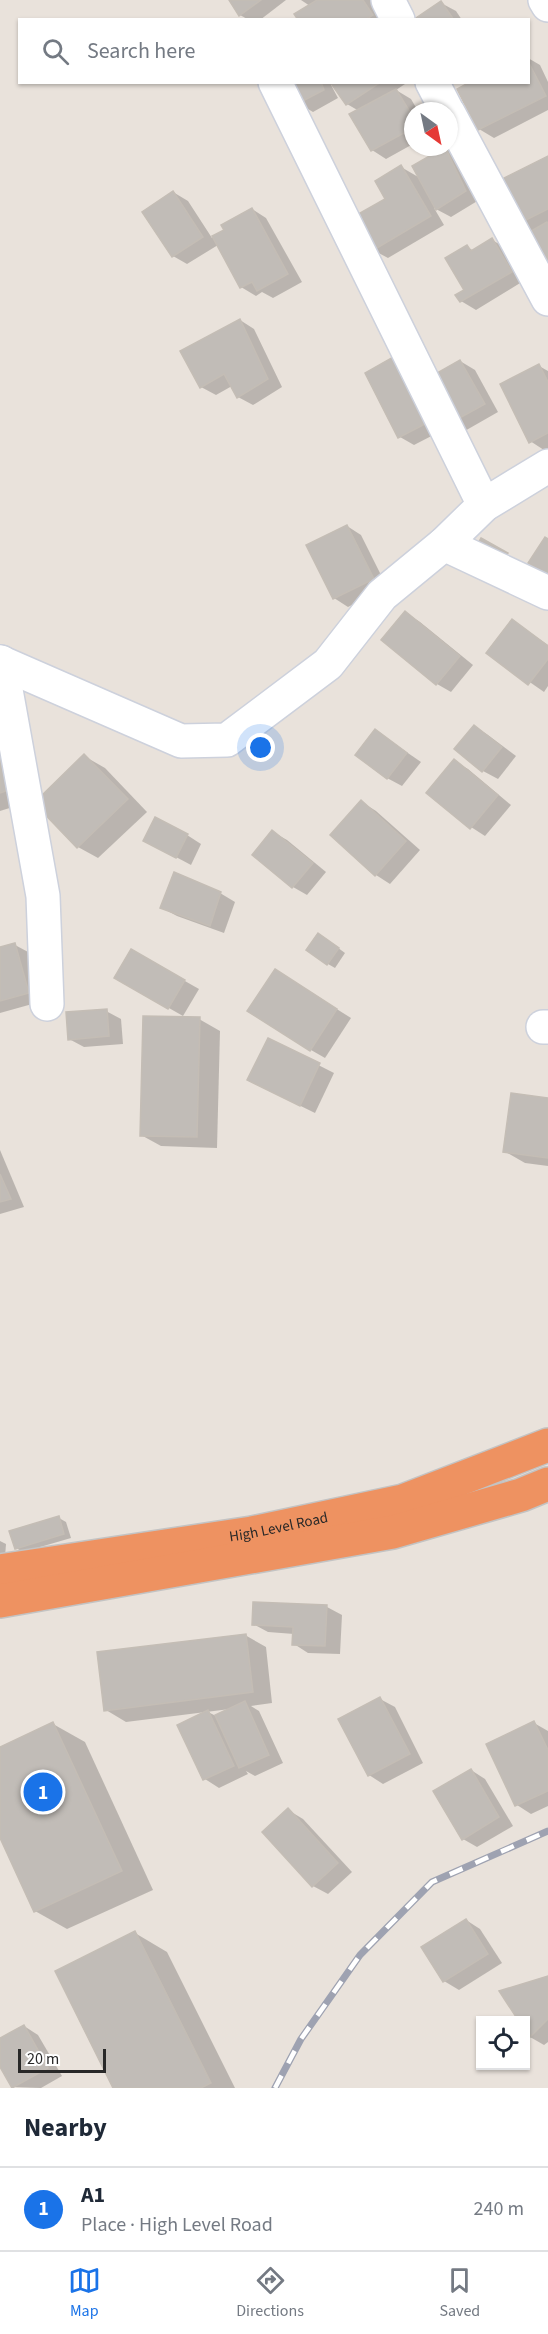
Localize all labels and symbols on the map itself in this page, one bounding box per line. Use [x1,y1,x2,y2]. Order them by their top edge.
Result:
north arrow [404,102,458,156]
your location [246,733,275,762]
street label: High Level Road [228,1507,330,1547]
pin: 1 [24,1770,63,1814]
scale bar [18,2046,106,2074]

